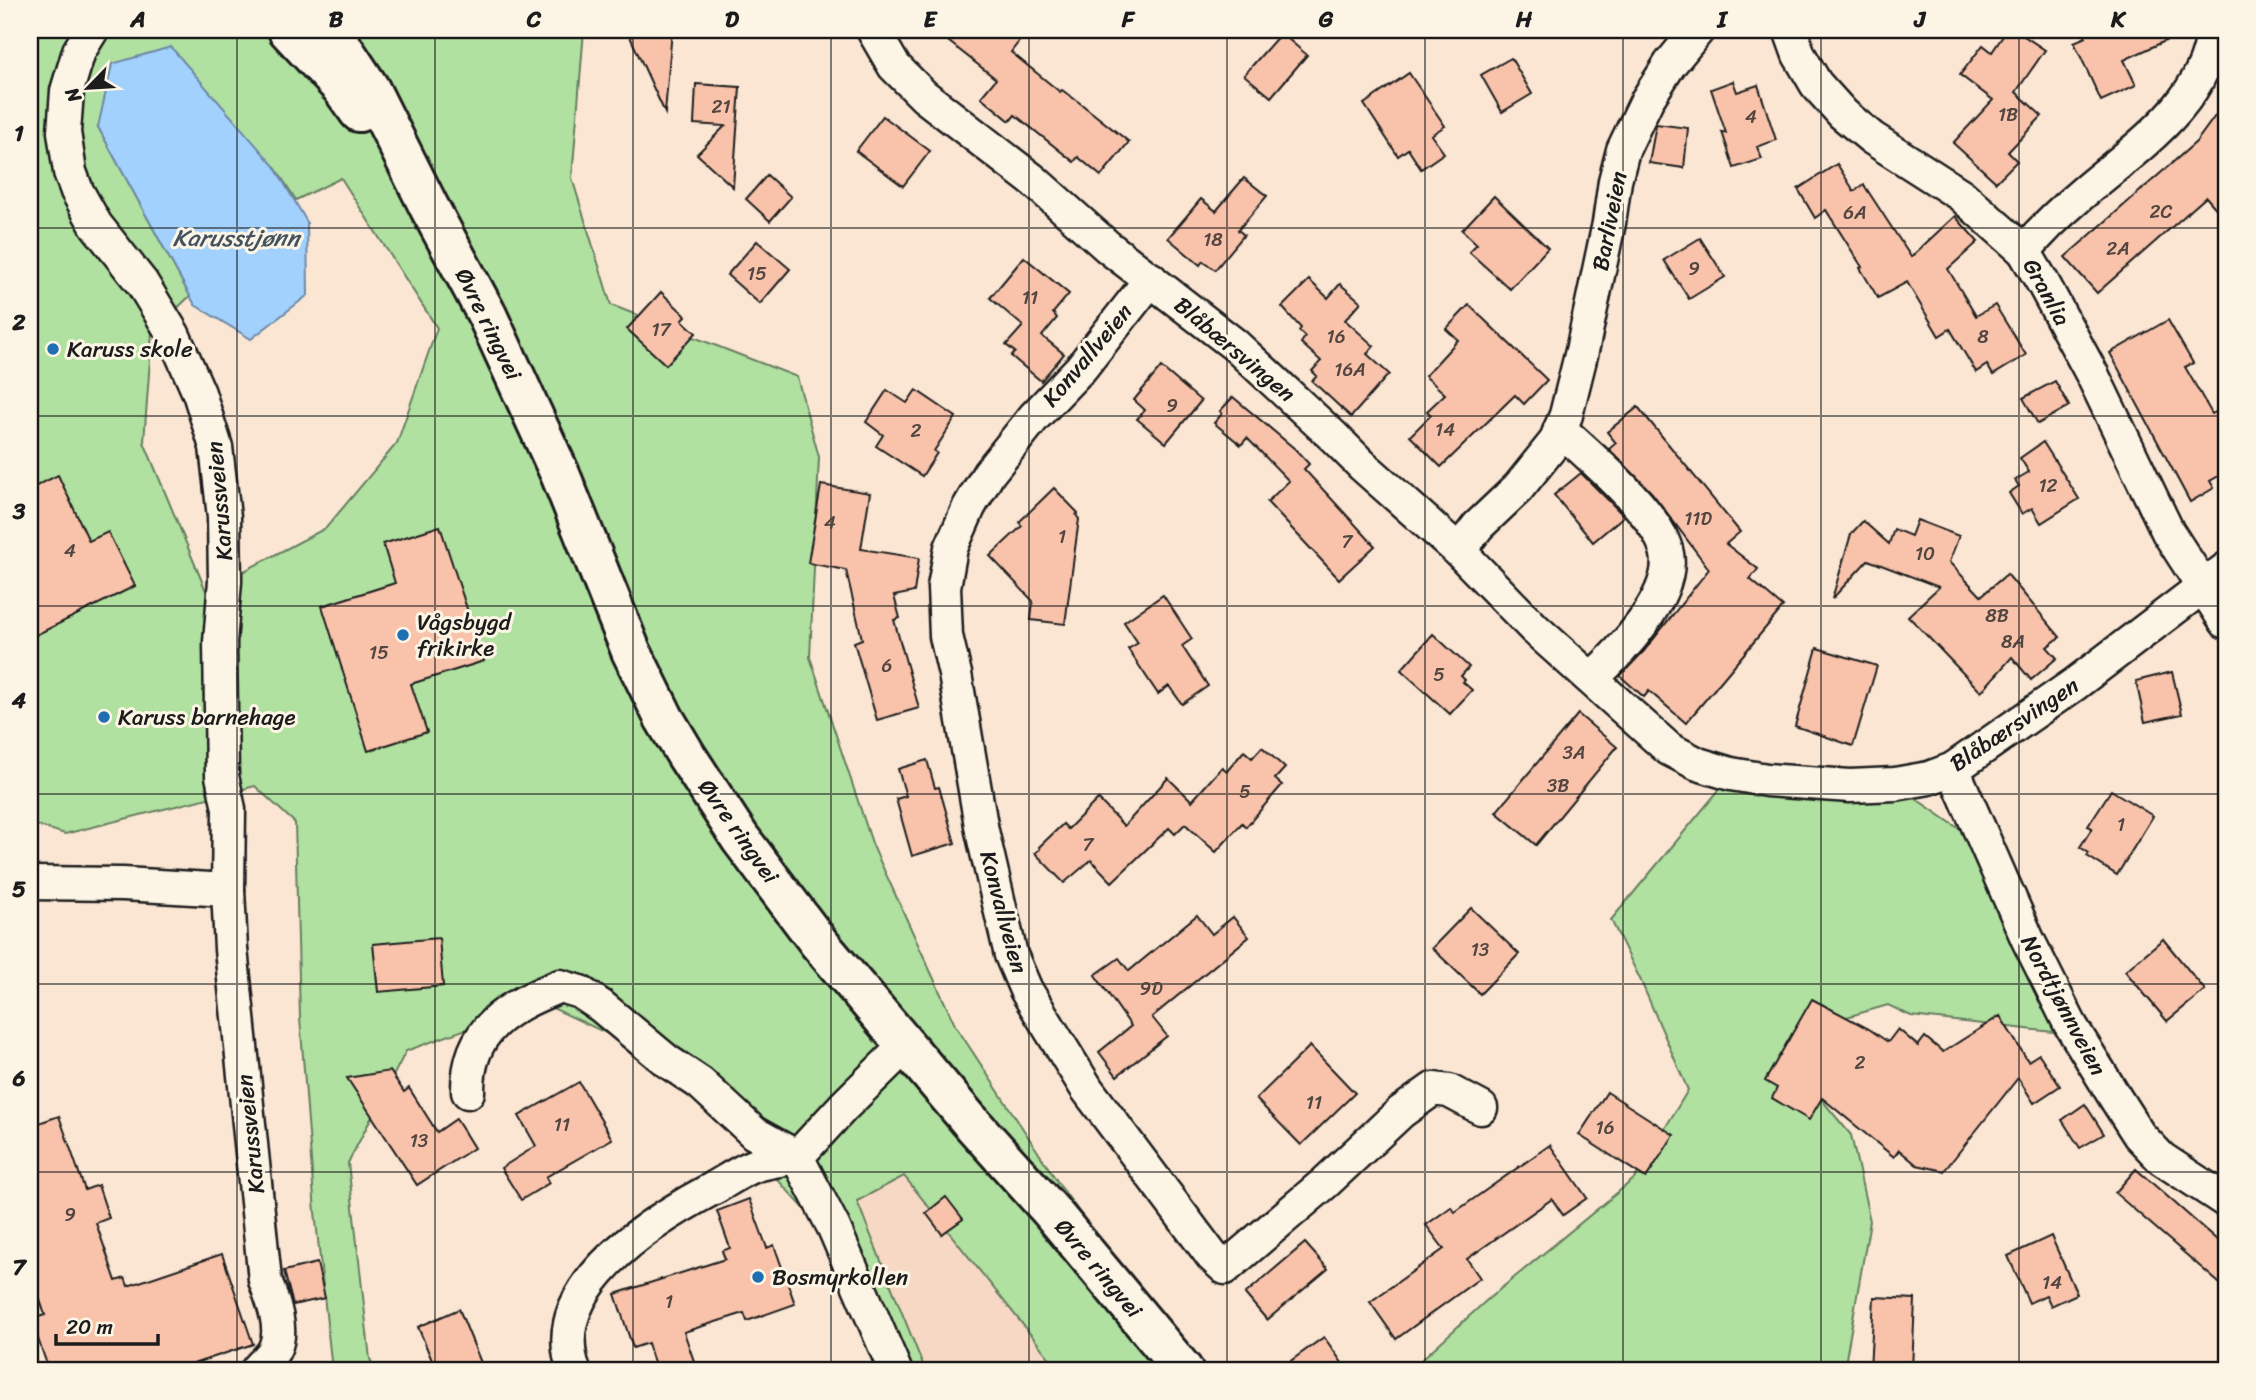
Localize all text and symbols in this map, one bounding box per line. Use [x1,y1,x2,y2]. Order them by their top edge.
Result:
text: A [129,0,146,40]
text: B [329,0,344,40]
text: C [526,0,542,40]
text: D [725,0,740,40]
text: E [924,0,939,40]
text: F [1121,0,1136,40]
text: G [1318,0,1334,40]
text: H [1515,0,1533,40]
text: I [1716,0,1728,40]
text: J [1913,0,1927,40]
text: K [2110,0,2127,40]
north arrow [52,52,122,122]
text: N [55,81,91,109]
house number: 21 [711,90,731,123]
house number: 1B [1998,98,2018,131]
house number: 4 [1745,100,1757,133]
text: 1 [14,113,24,154]
street label: Barliveien [1580,168,1639,274]
house number: 2C [2150,195,2173,228]
house number: 6A [1843,196,1867,229]
water label: Karusstjønn [173,217,302,259]
house number: 18 [1203,223,1223,256]
house number: 2A [2106,232,2130,265]
street label: Granlia [2011,251,2082,334]
house number: 9 [1688,252,1700,285]
house number: 15 [747,257,767,290]
street label: Øvre ringvei [444,261,534,388]
house number: 11 [1022,281,1038,314]
street label: Blåbærsvingen [1164,286,1305,413]
street label: Konvallveien [1031,294,1144,417]
text: 2 [11,302,26,343]
house number: 17 [651,313,672,346]
house number: 16 [1327,320,1345,353]
house number: 8 [1977,320,1989,353]
place label: Karuss skole [67,329,193,370]
marker: Karuss skole [45,341,61,357]
house number: 16A [1334,353,1366,386]
house number: 9 [1166,389,1178,422]
house number: 14 [1435,413,1455,446]
house number: 2 [911,414,922,447]
street label: Karussveien [194,440,245,562]
house number: 12 [2038,469,2058,502]
text: 3 [12,491,26,532]
house number: 11D [1684,502,1712,535]
house number: 4 [824,506,836,539]
house number: 1 [1058,520,1066,553]
house number: 7 [1342,525,1354,558]
house number: 4 [64,534,76,567]
house number: 10 [1915,537,1935,570]
house number: 8B [1985,599,2009,632]
place label: Vågsbygd frikirke [417,602,513,669]
house number: 8A [2001,625,2025,658]
marker: Vågsbygd frikirke [395,627,411,643]
house number: 15 [369,636,389,669]
house number: 6 [882,649,892,682]
house number: 5 [1433,658,1445,691]
street label: Blåbærsvingen [1941,666,2088,783]
text: 4 [11,680,27,721]
place label: Karuss barnehage [118,697,296,738]
marker: Karuss barnehage [96,709,112,725]
house number: 3A [1563,736,1585,769]
house number: 3B [1547,769,1569,802]
street label: Øvre ringvei [687,770,790,893]
house number: 5 [1239,775,1251,808]
house number: 1 [2117,808,2125,841]
house number: 7 [1083,828,1095,861]
street label: Konvallveien [967,846,1040,979]
text: 5 [12,869,26,910]
street label: Nordtjønnveien [2009,927,2118,1083]
house number: 13 [1471,933,1490,966]
house number: 9D [1139,972,1163,1005]
house number: 2 [1855,1046,1866,1079]
text: 6 [11,1058,26,1099]
street label: Karussveien [224,1072,277,1196]
house number: 11 [1306,1086,1322,1119]
house number: 11 [554,1108,570,1141]
house number: 16 [1596,1111,1614,1144]
house number: 13 [410,1124,429,1157]
house number: 9 [64,1198,76,1231]
street label: Øvre ringvei [1044,1209,1154,1328]
text: 7 [12,1247,27,1288]
place label: Bosmyrkollen [772,1257,908,1298]
house number: 14 [2042,1266,2062,1299]
marker: Bosmyrkollen [750,1269,766,1285]
house number: 1 [665,1285,673,1318]
scale bar [56,1302,158,1346]
text: 20 m [66,1308,113,1346]

